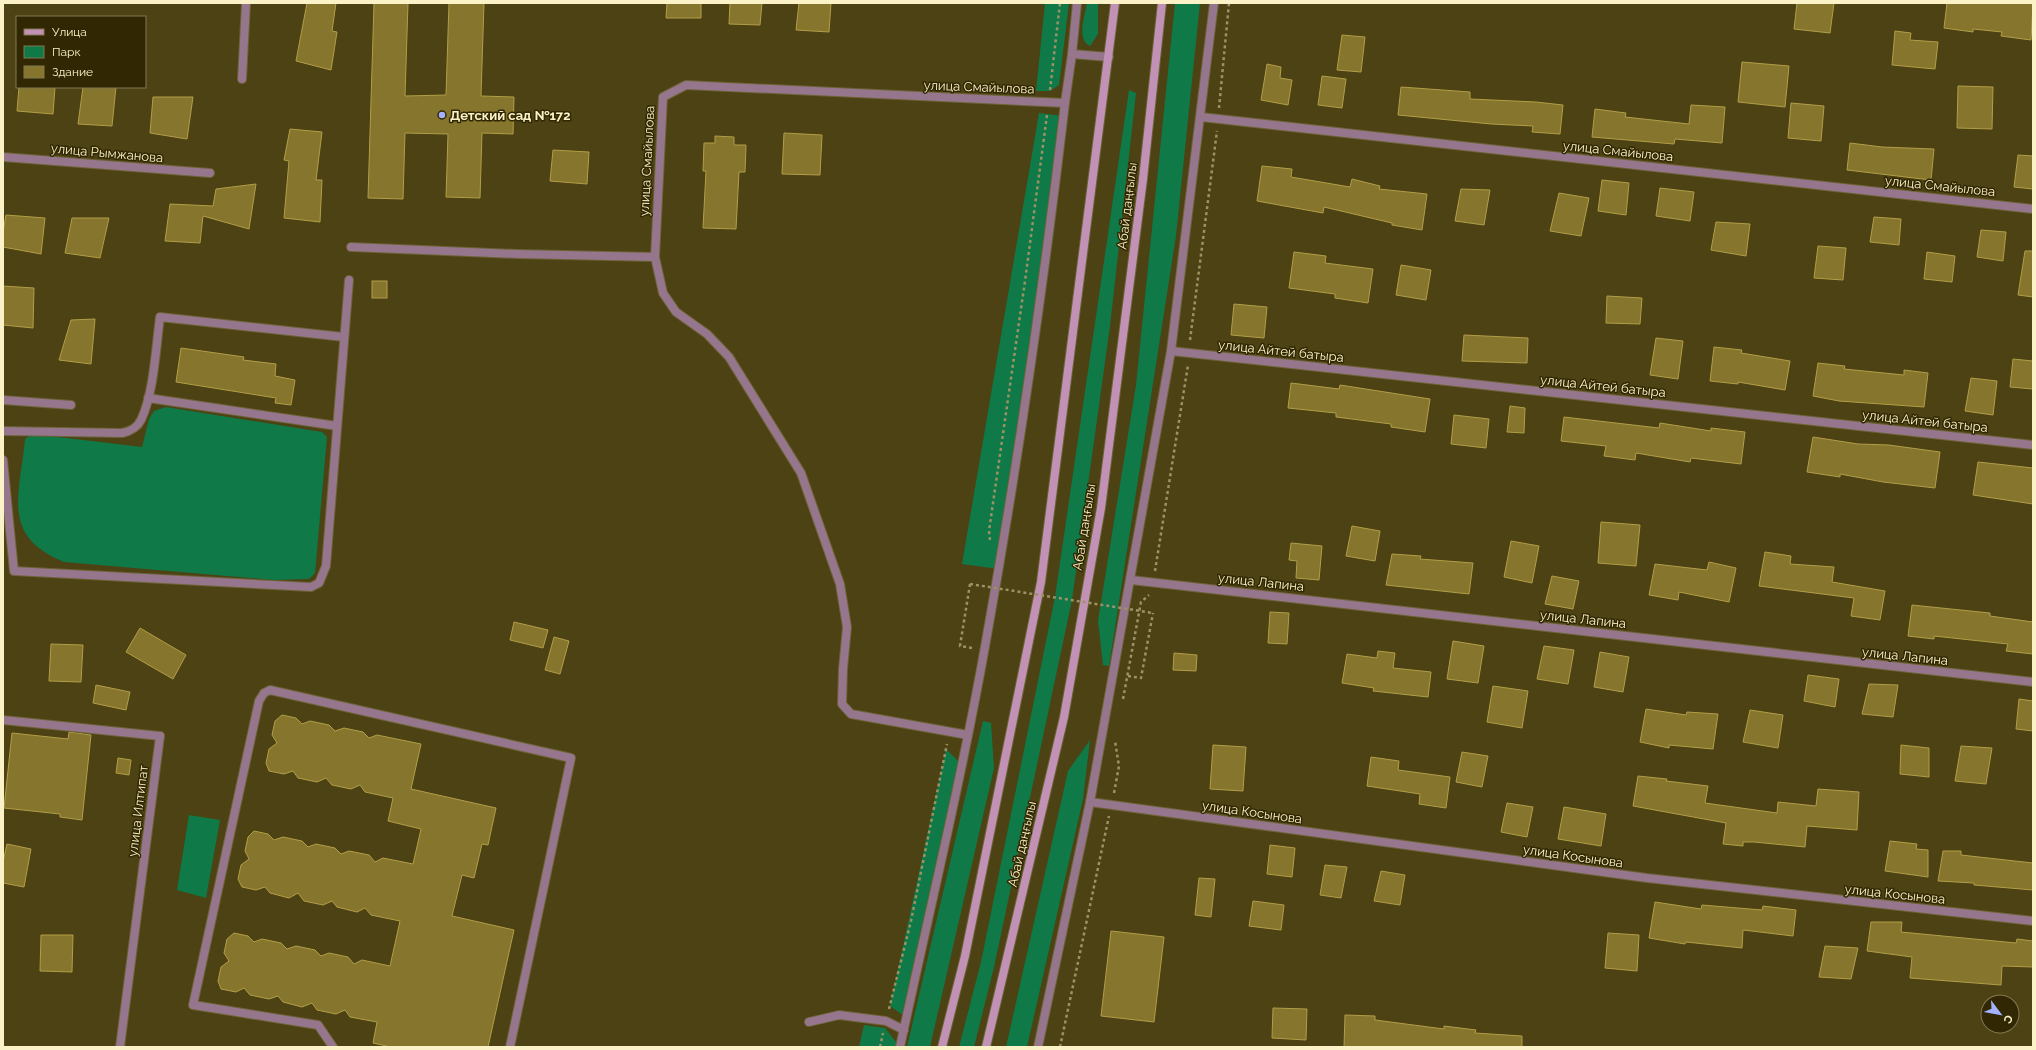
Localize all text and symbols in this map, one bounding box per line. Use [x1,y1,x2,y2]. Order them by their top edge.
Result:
legend [16,16,146,88]
text: Улица [52,25,87,39]
text: Парк [52,45,81,59]
text: Здание [52,65,93,79]
street label: улица Смайылова [923,78,1035,96]
street label: улица Смайылова [637,105,657,217]
place label: Детский сад №172 [450,108,571,123]
marker: Детский сад №172 [437,110,447,120]
street label: улица Смайылова [1562,138,1674,164]
street label: улица Рымжанова [50,141,164,165]
street label: Абай даңғылы [1114,162,1140,250]
street label: улица Смайылова [1884,173,1996,199]
street label: улица Айтей батыра [1218,337,1344,365]
street label: улица Айтей батыра [1540,372,1666,400]
street label: улица Айтей батыра [1862,407,1988,435]
street label: Абай даңғылы [1070,483,1098,571]
street label: улица Лапина [1217,570,1305,594]
street label: улица Лапина [1539,607,1627,631]
street label: улица Лапина [1861,644,1949,668]
street label: улица Илтипат [125,764,151,858]
street label: улица Косынова [1201,798,1303,826]
street label: Абай даңғылы [1005,800,1039,888]
street label: улица Косынова [1522,842,1624,870]
street label: улица Косынова [1844,881,1946,907]
north arrow [1980,994,2020,1034]
text: С [2000,1012,2016,1026]

